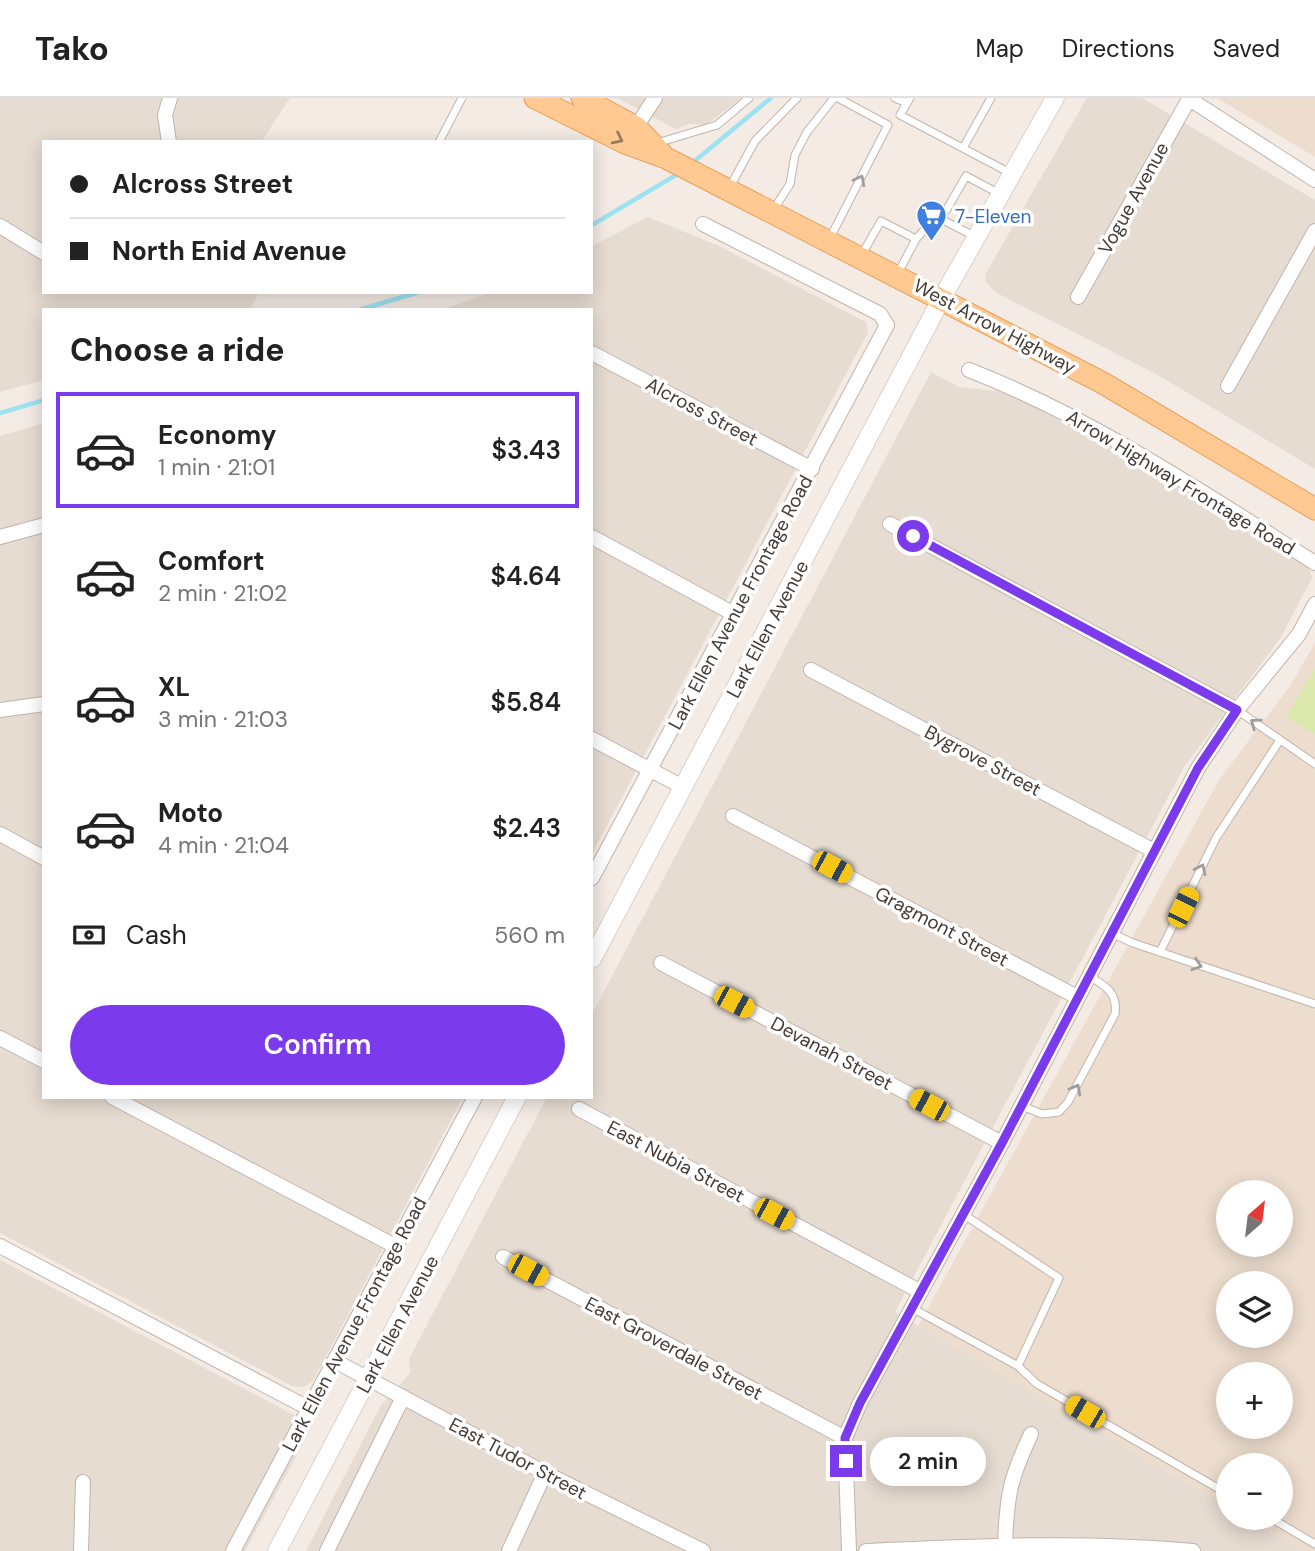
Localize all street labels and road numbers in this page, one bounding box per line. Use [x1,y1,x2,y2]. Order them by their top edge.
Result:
street label: Vogue Avenue [1092,138,1174,259]
street label: West Arrow Highway [909,273,1081,380]
street label: Alcross Street [641,371,762,452]
street label: Arrow Highway Frontage Road [1062,404,1300,561]
street label: Lark Ellen Avenue Frontage Road [663,471,817,733]
street label: Lark Ellen Avenue [721,556,813,702]
street label: Bygrove Street [920,719,1045,802]
street label: Gragmont Street [871,881,1013,972]
street label: Devanah Street [767,1011,897,1096]
street label: East Nubia Street [603,1115,749,1208]
street label: Lark Ellen Avenue Frontage Road [277,1193,431,1455]
street label: Lark Ellen Avenue [351,1251,443,1397]
street label: East Groverdale Street [581,1291,767,1406]
street label: East Tudor Street [445,1412,591,1505]

